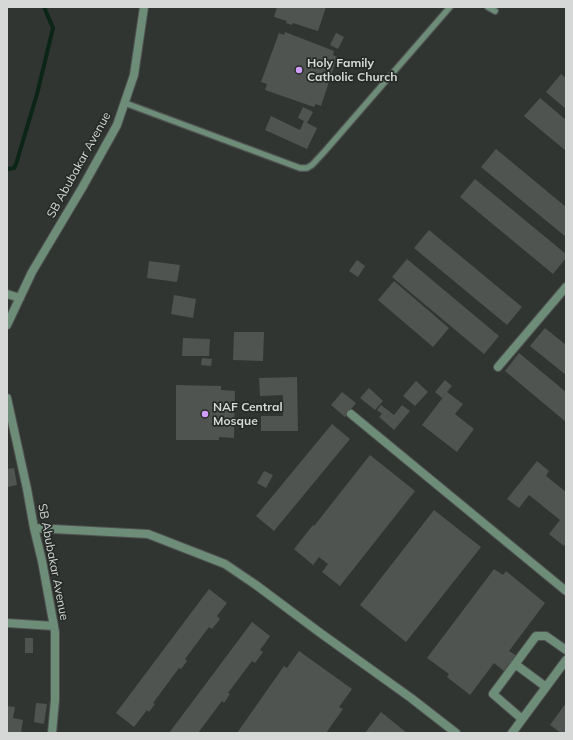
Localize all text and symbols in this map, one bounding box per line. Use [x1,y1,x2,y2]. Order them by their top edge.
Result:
place label: Holy Family Catholic Church [307,56,397,84]
marker: Holy Family Catholic Church [294,65,304,75]
street label: SB Abubakar Avenue [44,110,114,220]
place label: NAF Central Mosque [213,400,283,428]
marker: NAF Central Mosque [200,409,210,419]
street label: SB Abubakar Avenue [35,502,71,622]

